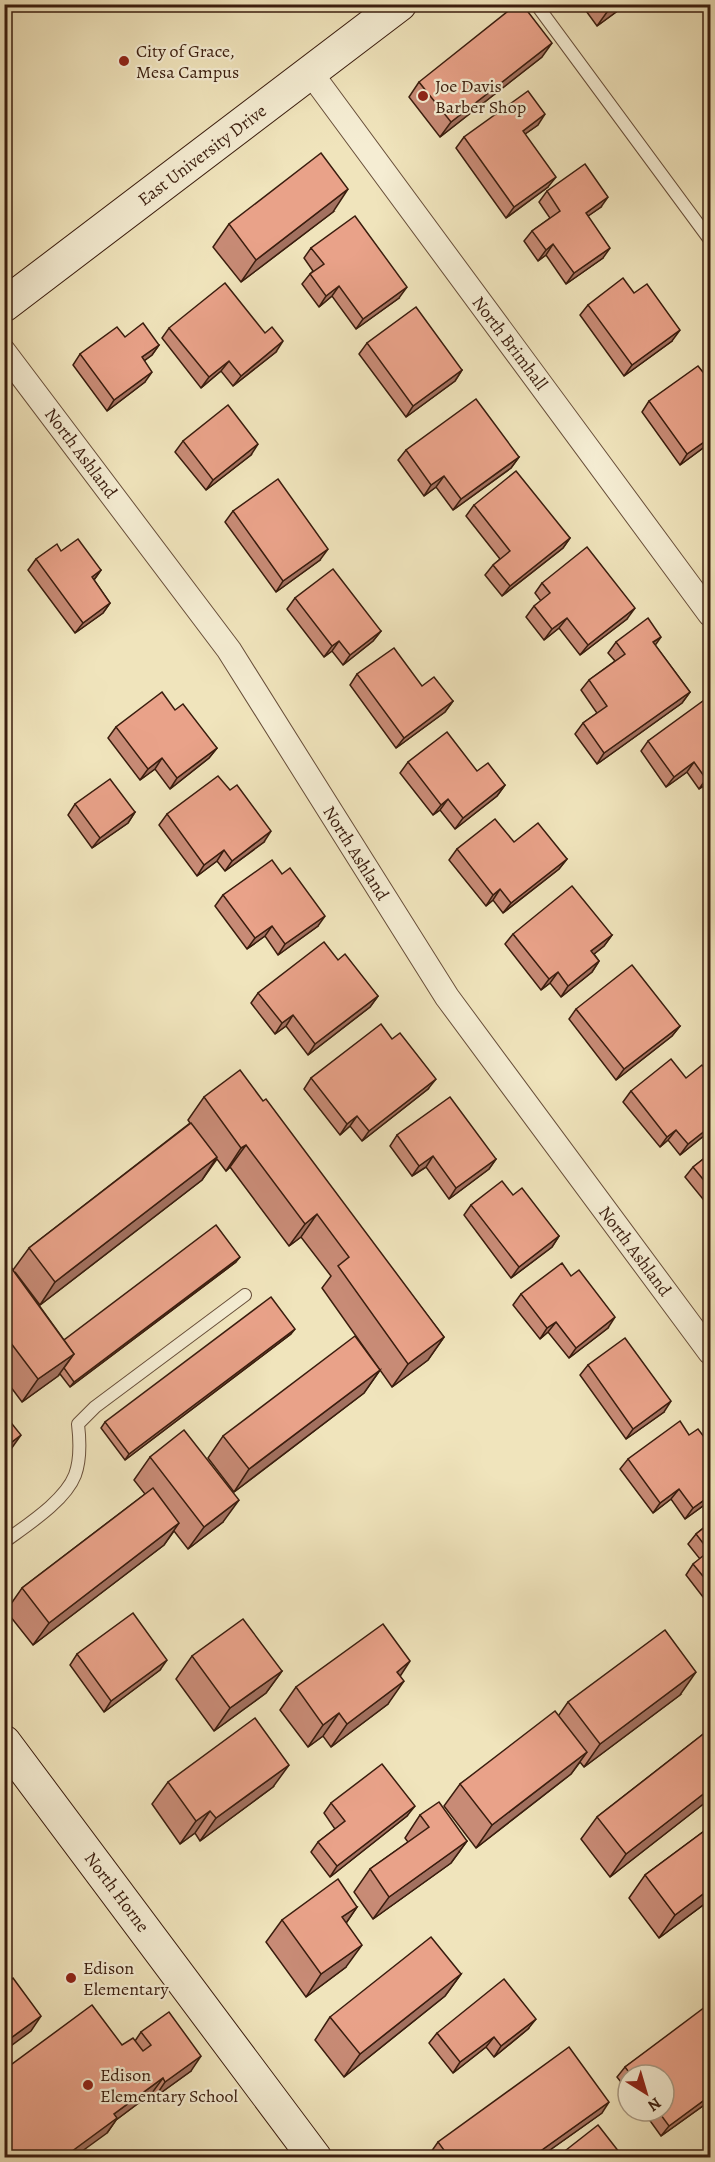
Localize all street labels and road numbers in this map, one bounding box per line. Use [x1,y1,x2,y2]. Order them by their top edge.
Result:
street label: East University Drive [133,99,271,211]
street label: North Brimhall [467,291,554,395]
street label: North Ashland [39,403,123,503]
street label: North Ashland [317,801,395,905]
street label: North Ashland [593,1201,677,1301]
street label: North Horne [79,1847,155,1937]

